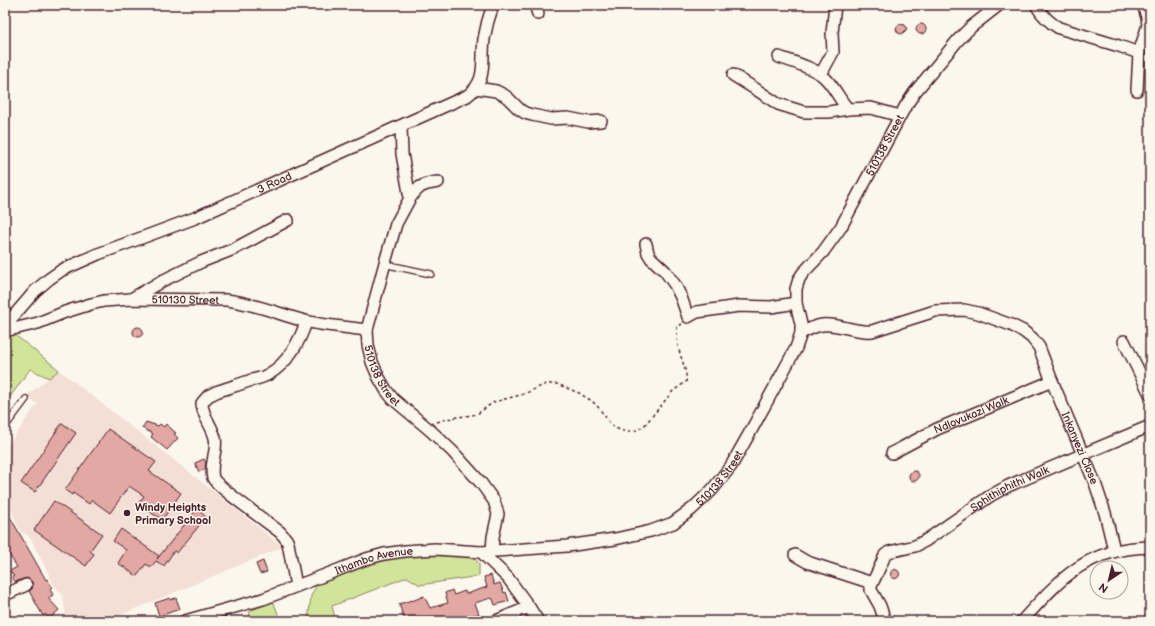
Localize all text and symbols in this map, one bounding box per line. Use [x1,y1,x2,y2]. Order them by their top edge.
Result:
street label: 510138 Street [863,112,906,178]
street label: 3 Road [255,169,293,196]
street label: 510130 Street [151,293,220,306]
street label: 510138 Street [362,344,403,409]
street label: Ndlovukazi Walk [932,393,1011,436]
street label: Inkanyezi Close [1059,410,1101,487]
street label: 510138 Street [693,448,745,508]
street label: Sphithiphithi Walk [968,463,1051,514]
place label: Windy Heights Primary School [135,501,211,527]
marker: Windy Heights Primary School [122,508,132,518]
street label: Ithambo Avenue [333,544,414,577]
north arrow [1089,560,1129,600]
text: N [1096,580,1111,595]

